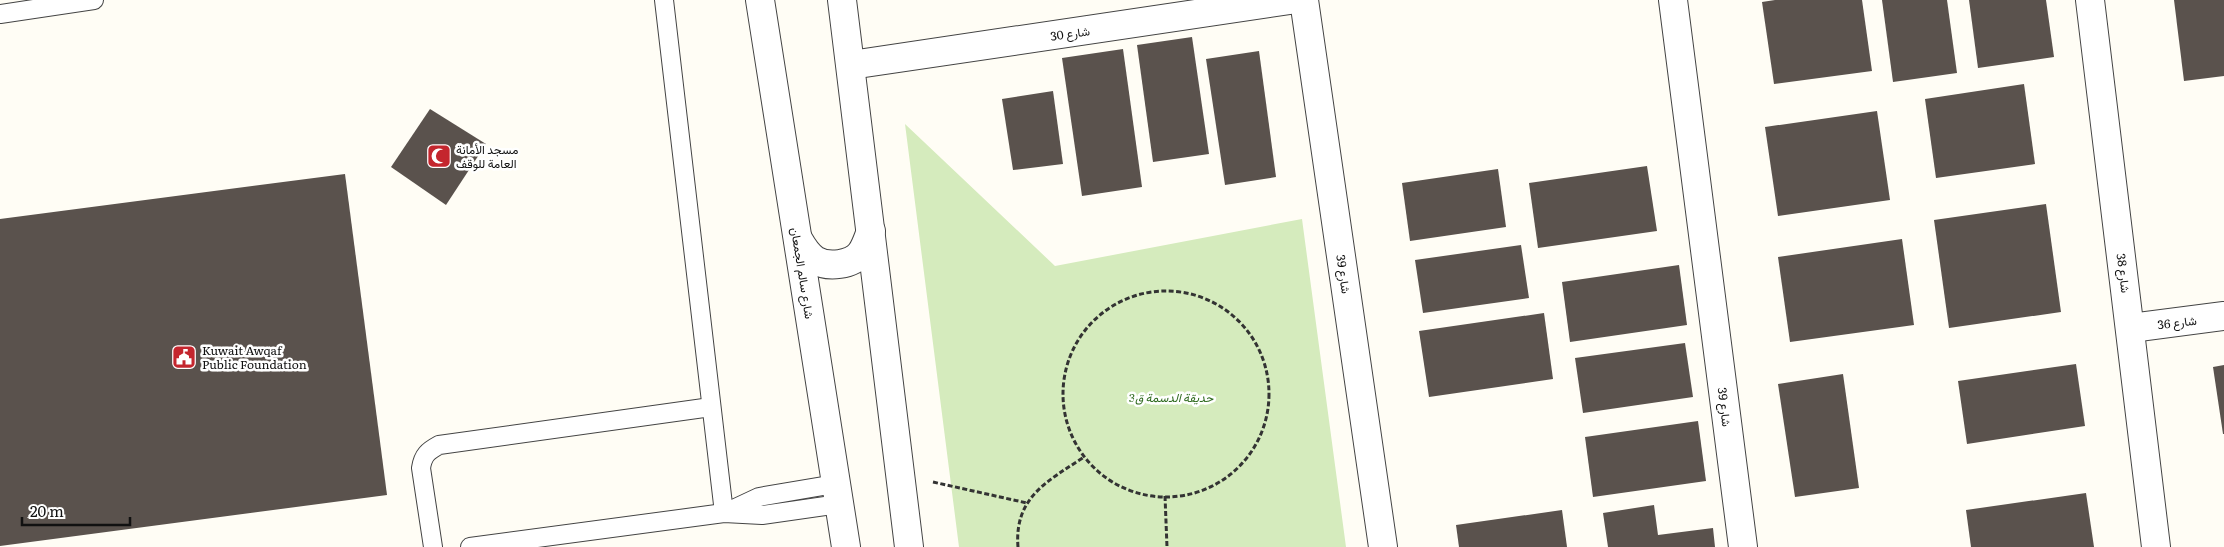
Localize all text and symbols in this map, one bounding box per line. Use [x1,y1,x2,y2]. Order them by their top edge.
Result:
street label: شارع 30 [1049,21,1091,46]
place label: مسجد الأمانة العامة للوقف [456,140,518,172]
mosque icon: مسجد الأمانة العامة للوقف [426,143,452,169]
street label: شارع سالم الجمعان [786,226,819,320]
street label: شارع 38 [2112,252,2135,294]
street label: شارع 39 [1331,253,1356,295]
street label: شارع 36 [2156,311,2198,334]
place label: Kuwait Awqaf Public Foundation [202,341,307,373]
public building icon: Kuwait Awqaf Public Foundation [171,344,197,370]
street label: شارع 39 [1713,386,1736,428]
park label: حديقة الدسمة ق3 [1129,388,1214,406]
scale bar [22,494,130,526]
text: 20 m [30,499,64,522]

